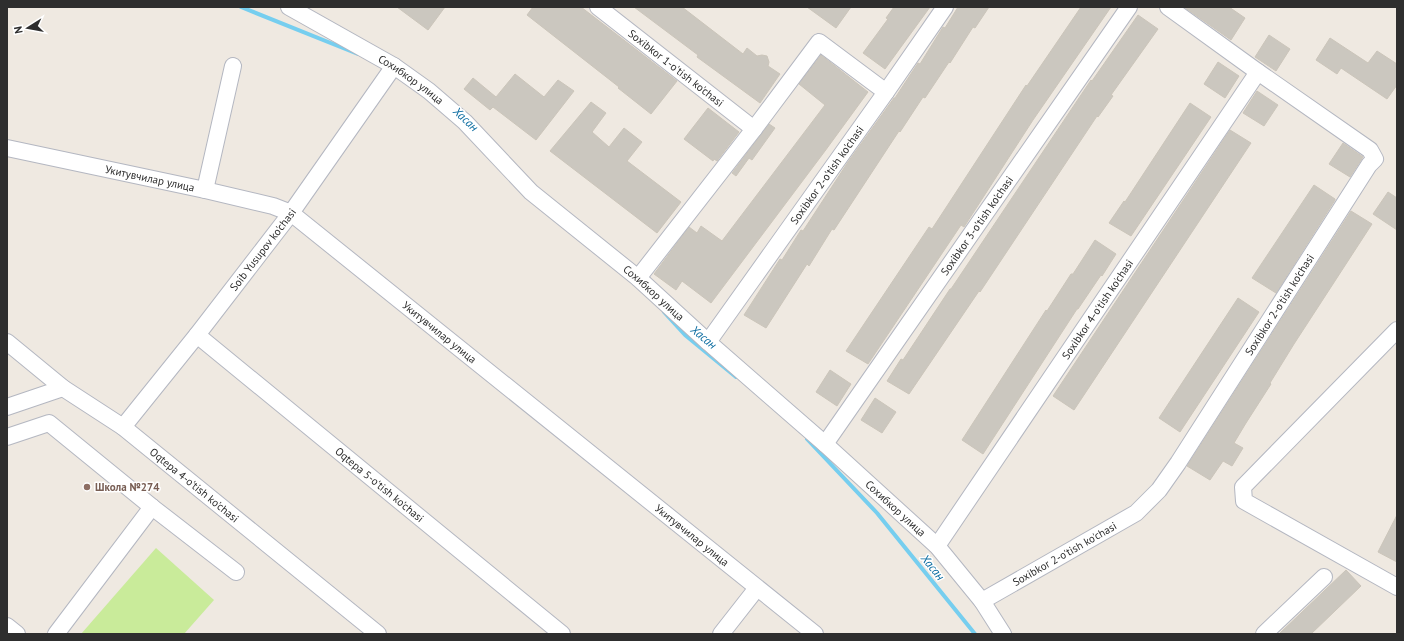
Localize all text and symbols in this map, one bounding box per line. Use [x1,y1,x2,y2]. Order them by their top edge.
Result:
north arrow [8,8,48,48]
text: N [11,25,26,35]
street label: Soxibkor 1-o'tish ko'chasi [625,26,727,110]
street label: Сохибкор улица [376,52,447,107]
water label: Хасан [449,103,482,135]
street label: Soxibkor 2-o'tish ko'chasi [787,123,867,227]
street label: Укитувчилар улица [104,162,196,195]
street label: Soxibkor 3-o'tish ko'chasi [938,173,1016,278]
street label: Soib Yusupov ko'chasi [227,206,299,294]
street label: Soxibkor 2-o'tish ko'chasi [1242,251,1317,358]
street label: Soxibkor 4-o'tish ko'chasi [1059,257,1136,362]
street label: Сохибкор улица [620,262,687,324]
street label: Укитувчилар улица [400,298,479,366]
water label: Хасан [687,321,721,353]
street label: Oqtepa 5-o'tish ko'chasi [332,444,427,525]
street label: Oqtepa 4-o'tish ko'chasi [147,445,242,525]
street label: Сохибкор улица [862,477,929,539]
place label: Школа №274 [95,480,160,494]
marker: Школа №274 [82,482,92,492]
street label: Укитувчилар улица [652,501,732,569]
street label: Soxibkor 2-o'tish ko'chasi [1010,519,1119,589]
water label: Хасан [917,550,949,584]

